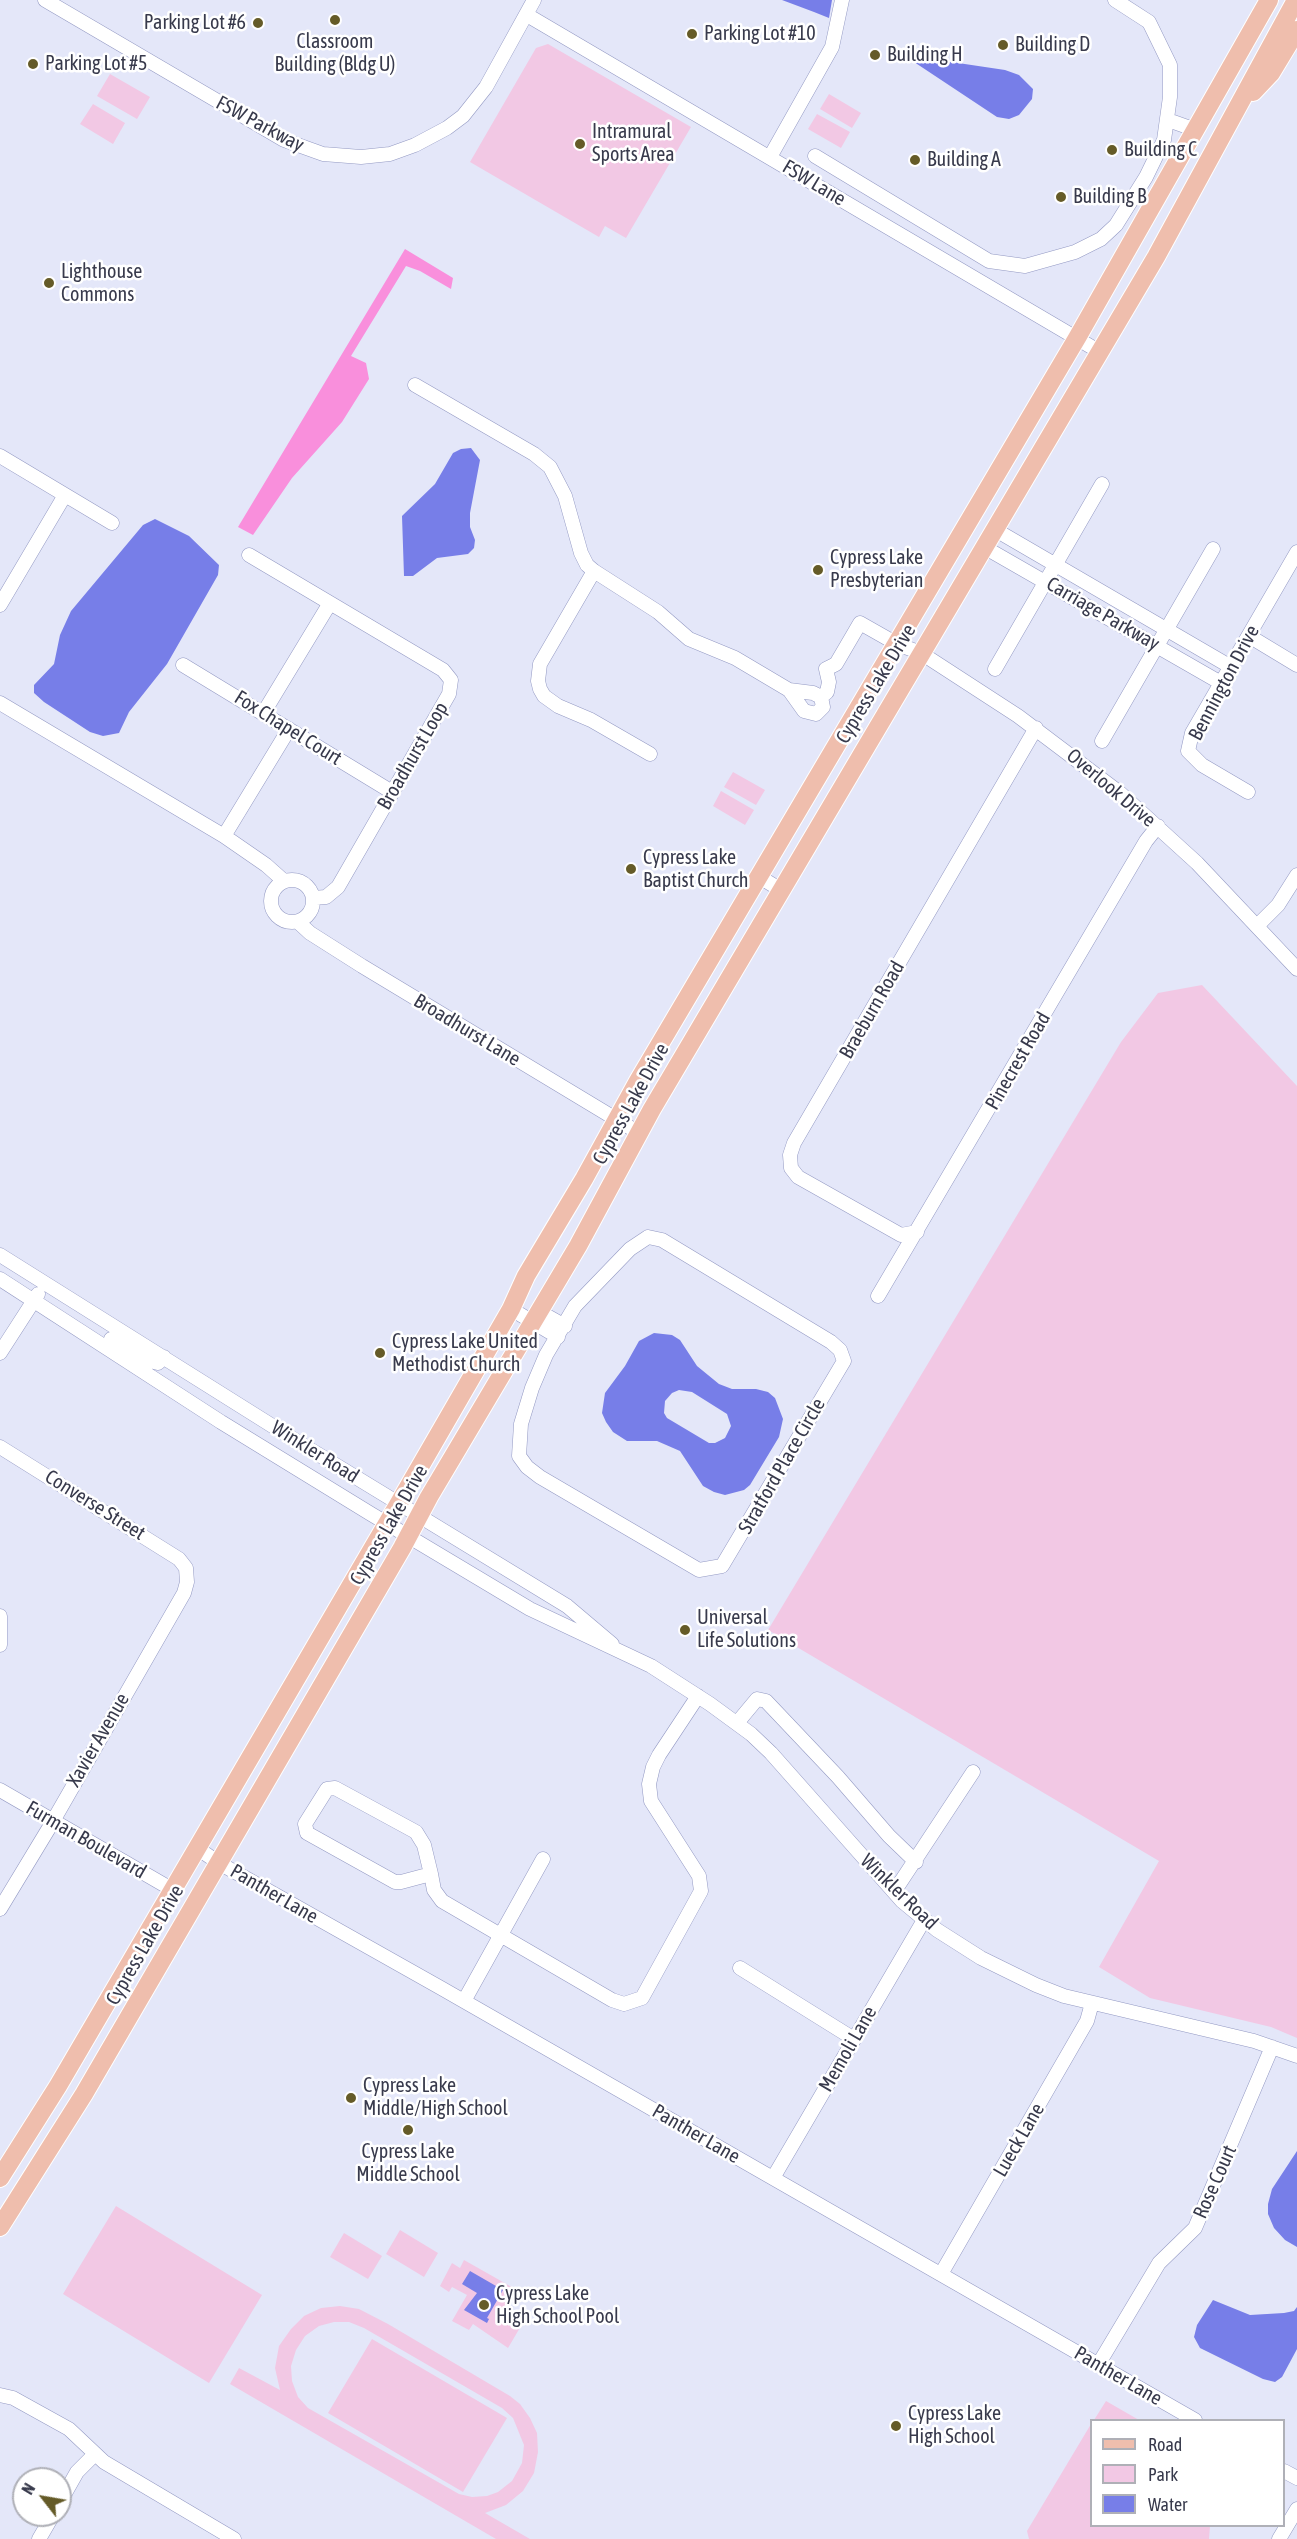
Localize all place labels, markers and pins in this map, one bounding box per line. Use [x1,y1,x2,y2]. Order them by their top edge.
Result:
place label: Parking Lot #6 [144,11,246,35]
marker: Classroom Building (Bldg U) [328,13,342,27]
marker: Parking Lot #6 [251,16,265,30]
place label: Parking Lot #10 [704,22,816,46]
marker: Parking Lot #10 [685,27,699,41]
place label: Classroom Building (Bldg U) [275,30,395,77]
place label: Building D [1015,33,1090,57]
marker: Building D [996,38,1010,52]
place label: Building H [887,43,963,67]
marker: Building H [868,48,882,62]
place label: Parking Lot #5 [45,52,147,76]
marker: Parking Lot #5 [26,57,40,71]
place label: Intramural Sports Area [592,120,675,167]
marker: Intramural Sports Area [573,137,587,151]
place label: Building C [1124,138,1197,162]
marker: Building C [1105,143,1119,157]
place label: Building A [927,148,1001,172]
marker: Building A [908,153,922,167]
place label: Building B [1073,185,1146,209]
marker: Building B [1054,190,1068,204]
place label: Lighthouse Commons [61,260,142,307]
marker: Lighthouse Commons [42,276,56,290]
place label: Cypress Lake Presbyterian [830,546,923,593]
marker: Cypress Lake Presbyterian [811,563,825,577]
place label: Cypress Lake Baptist Church [643,846,749,893]
marker: Cypress Lake Baptist Church [624,862,638,876]
place label: Cypress Lake United Methodist Church [392,1330,538,1377]
marker: Cypress Lake United Methodist Church [373,1346,387,1360]
place label: Universal Life Solutions [697,1606,796,1653]
marker: Universal Life Solutions [678,1623,692,1637]
place label: Cypress Lake Middle/High School [363,2074,508,2121]
marker: Cypress Lake Middle/High School [344,2091,358,2105]
marker: Cypress Lake Middle School [401,2123,415,2137]
place label: Cypress Lake Middle School [356,2140,460,2187]
place label: Cypress Lake High School Pool [496,2282,619,2329]
marker: Cypress Lake High School Pool [477,2298,491,2312]
place label: Cypress Lake High School [908,2402,1001,2449]
marker: Cypress Lake High School [889,2419,903,2433]

